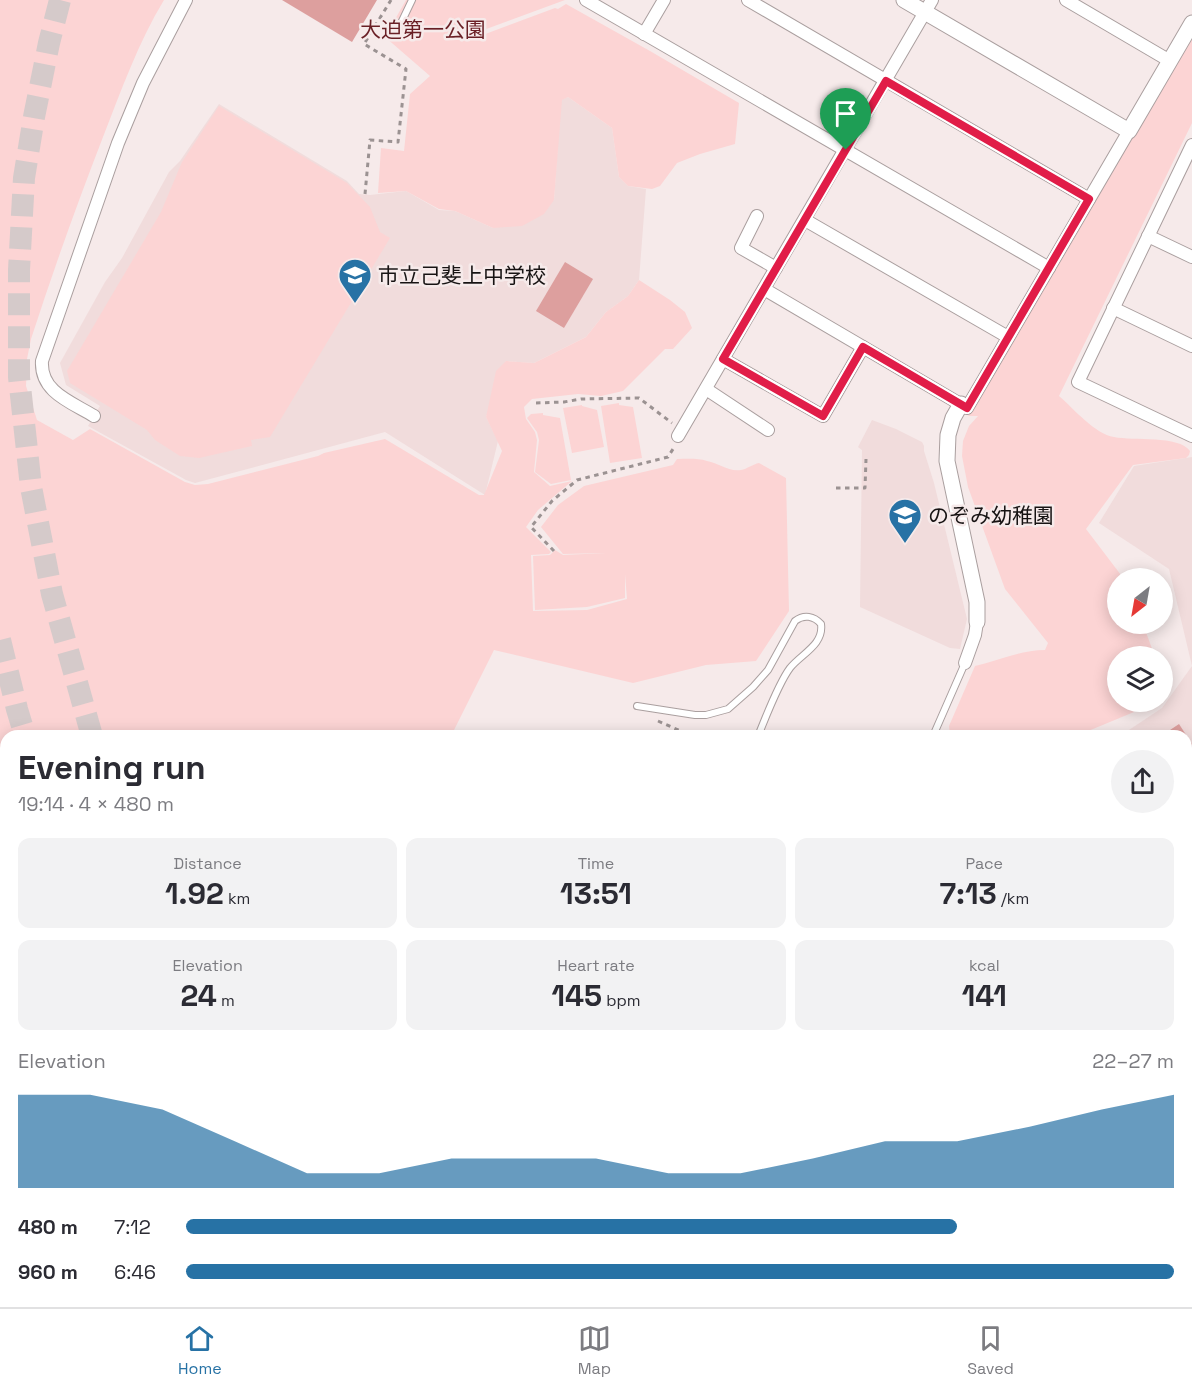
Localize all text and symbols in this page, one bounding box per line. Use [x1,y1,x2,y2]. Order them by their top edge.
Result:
park label: 大迫第一公園 [360,16,486,43]
pin [820,88,871,150]
icon: arrive [829,97,862,130]
school or university icon: 市立己斐上中学校 [337,257,373,304]
place label: 市立己斐上中学校 [378,262,546,289]
school or university icon: のぞみ幼稚園 [887,497,923,544]
place label: のぞみ幼稚園 [928,502,1054,529]
north arrow [1107,568,1173,634]
map controls [1107,568,1173,712]
button: layers [1107,646,1173,712]
text: Evening run [18,747,206,789]
button: share [1111,750,1174,813]
text: 19:14 · 4 × 480 m [18,791,174,817]
text: Distance [174,853,242,874]
text: Time [578,853,614,874]
text: Pace [966,853,1003,874]
text: 1.92 [165,874,224,913]
text: 13:51 [560,874,632,913]
text: 7:13 [939,874,997,913]
text: km [224,888,250,909]
text: /km [997,888,1029,909]
text: Elevation [173,955,243,976]
text: Heart rate [557,955,635,976]
text: kcal [969,955,1000,976]
text: 24 [181,976,217,1015]
text: 145 [551,976,602,1015]
text: 141 [962,976,1007,1015]
text: m [217,990,235,1011]
text: bpm [602,990,641,1011]
text: Elevation [18,1048,106,1074]
text: 22–27 m [1092,1048,1174,1074]
text: 480 m [18,1214,78,1240]
text: 7:12 [114,1214,151,1240]
text: 960 m [18,1259,78,1285]
text: 6:46 [114,1259,156,1285]
tab: Home [178,1322,222,1379]
tab: Map [578,1322,611,1379]
tab: Saved [967,1322,1014,1379]

